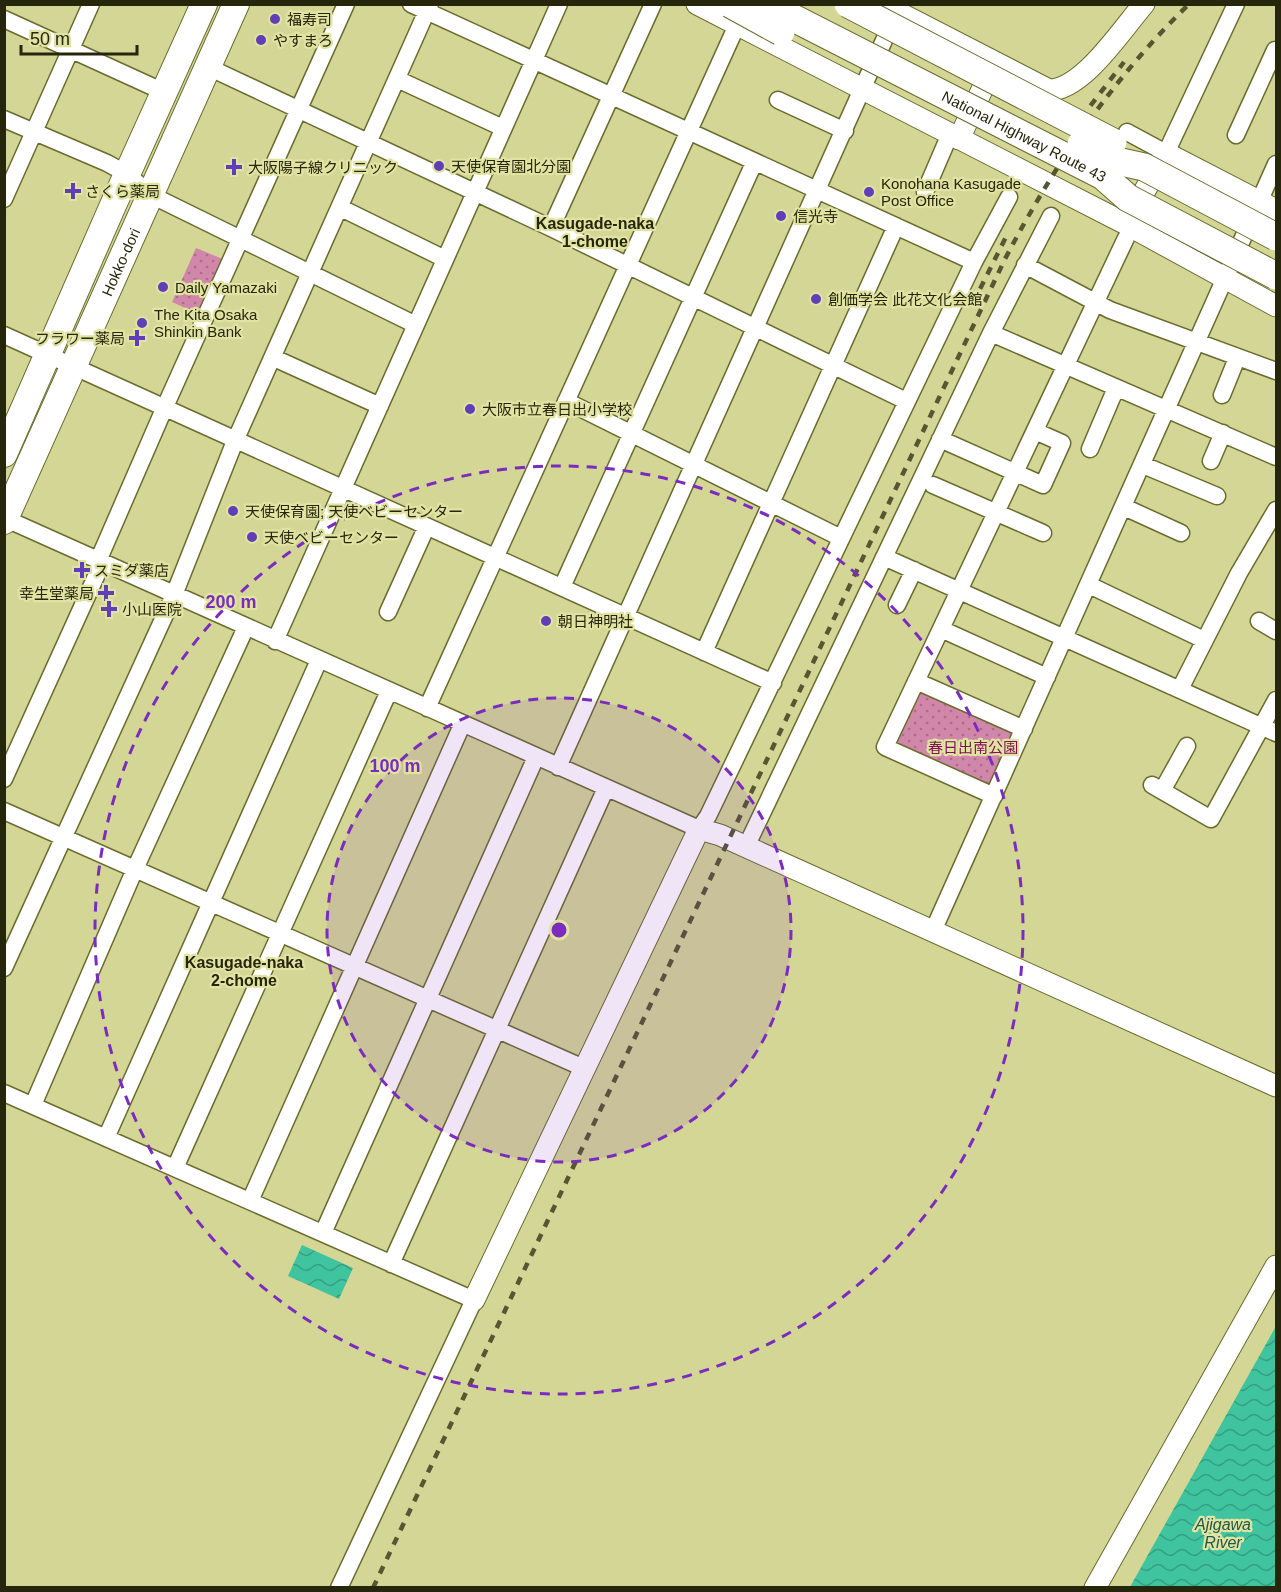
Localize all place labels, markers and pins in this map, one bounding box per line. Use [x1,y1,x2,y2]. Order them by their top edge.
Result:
place label: 福寿司 [287,11,332,28]
marker: 福寿司 [268,12,282,26]
place label: やすまろ [273,32,333,49]
marker: やすまろ [254,33,268,47]
marker: 大阪陽子線クリニック [225,158,243,176]
place label: 天使保育園北分園 [451,158,571,175]
place label: 大阪陽子線クリニック [248,159,398,176]
marker: 天使保育園北分園 [432,159,446,173]
place label: Konohana Kasugade Post Office [881,175,1021,209]
place label: さくら薬局 [85,183,160,200]
marker: さくら薬局 [66,184,80,198]
marker: Konohana Kasugade Post Office [862,185,876,199]
place label: 信光寺 [793,208,838,225]
marker: 信光寺 [774,209,788,223]
place label: Daily Yamazaki [175,279,277,296]
marker: Daily Yamazaki [156,280,170,294]
place label: 創価学会 此花文化会館 [828,291,982,308]
marker: 創価学会 此花文化会館 [809,292,823,306]
place label: The Kita Osaka Shinkin Bank [154,306,258,340]
marker: The Kita Osaka Shinkin Bank [135,316,149,330]
place label: フラワー薬局 [35,330,125,347]
marker: フラワー薬局 [130,331,144,345]
place label: 大阪市立春日出小学校 [482,401,632,418]
marker: 大阪市立春日出小学校 [463,402,477,416]
place label: 天使保育園; 天使ベビーセンター [245,503,463,520]
marker: 天使保育園; 天使ベビーセンター [226,504,240,518]
place label: 天使ベビーセンター [264,529,399,546]
marker: 天使ベビーセンター [245,530,259,544]
place label: スミダ薬店 [94,562,169,579]
marker: スミダ薬店 [75,563,89,577]
place label: 幸生堂薬局 [19,585,94,602]
marker: 幸生堂薬局 [99,586,113,600]
marker: 小山医院 [100,600,118,618]
place label: 小山医院 [122,601,182,618]
place label: 朝日神明社 [558,613,633,630]
marker: 朝日神明社 [539,614,553,628]
centre of rings [549,920,569,940]

